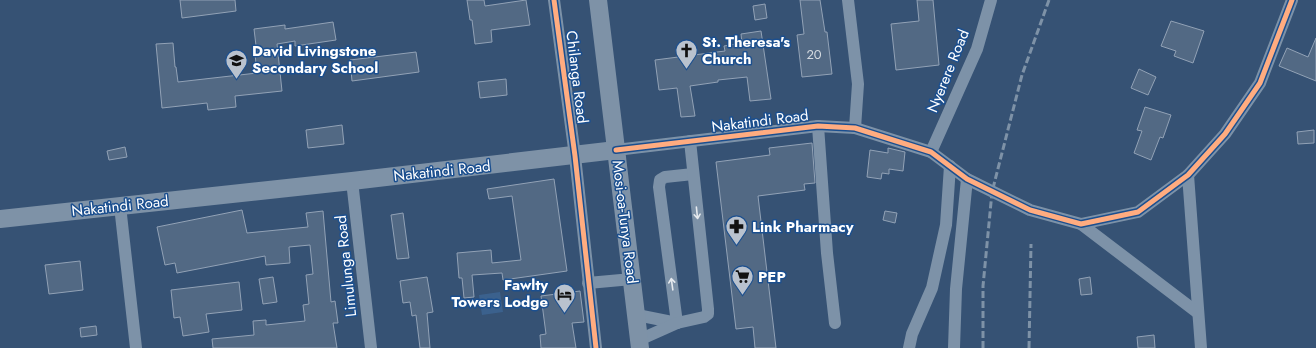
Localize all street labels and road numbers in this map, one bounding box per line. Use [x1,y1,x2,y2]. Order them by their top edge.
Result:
street label: Nyerere Road [921,26,975,116]
street label: Chilanga Road [560,29,594,125]
street label: Nakatindi Road [710,104,810,138]
street label: Nakatindi Road [392,155,492,187]
street label: Mosi-oa-Tunya Road [607,159,643,285]
street label: Nakatindi Road [70,190,170,222]
street label: Limulunga Road [330,214,362,318]

